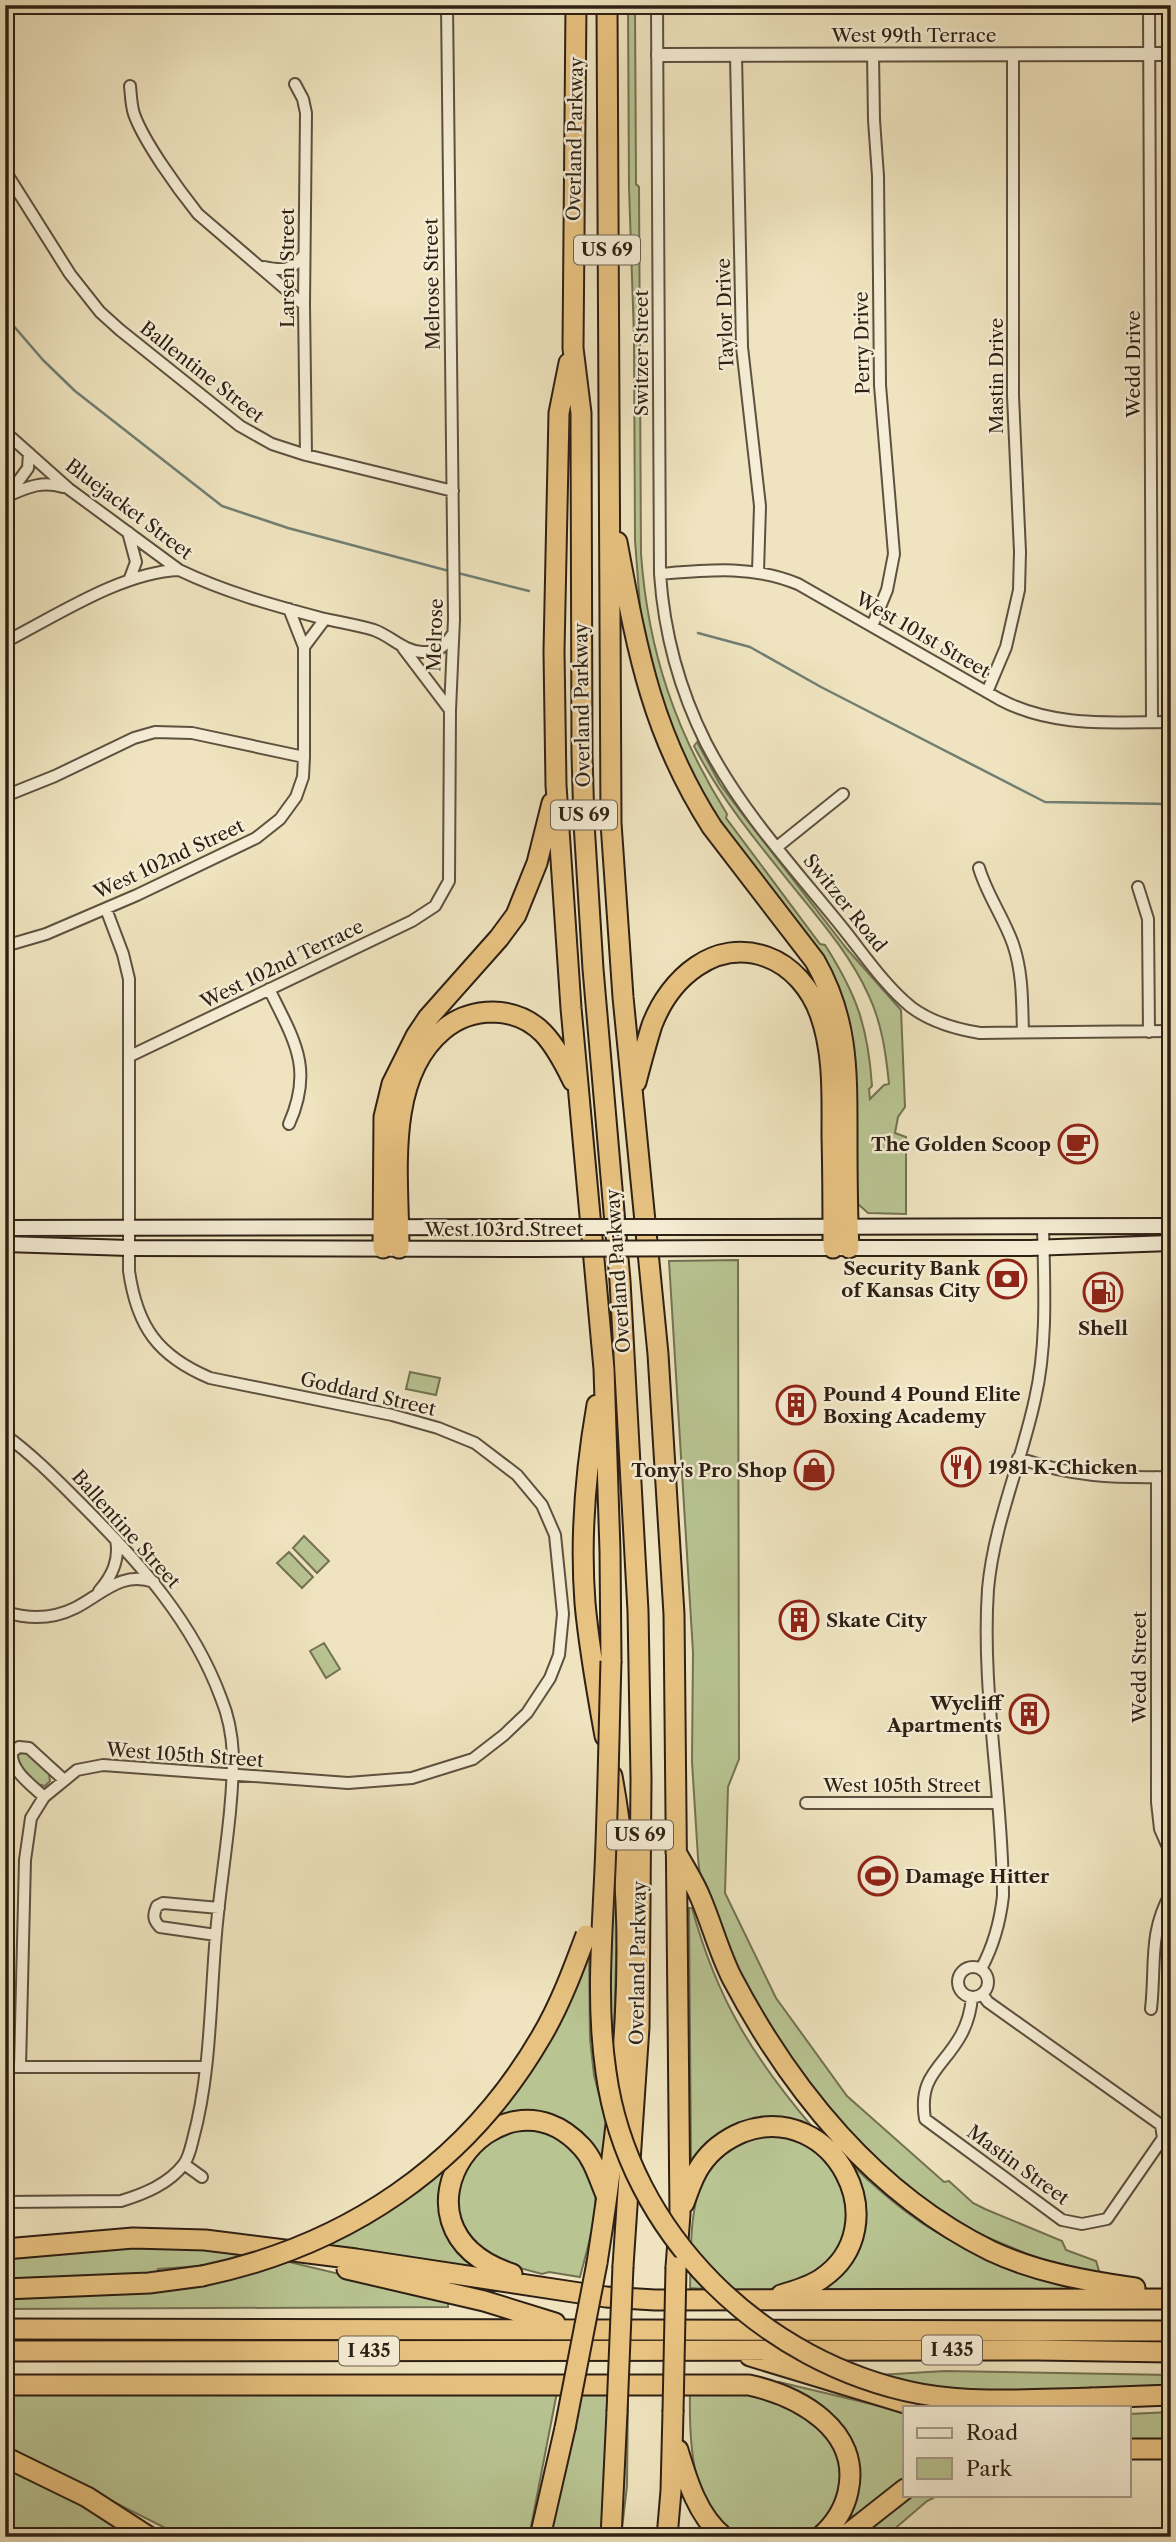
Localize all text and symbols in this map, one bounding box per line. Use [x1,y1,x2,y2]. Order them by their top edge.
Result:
street label: West 99th Terrace [831,24,996,47]
street label: Overland Parkway [562,56,588,221]
street label: Larsen Street [276,208,299,328]
street label: Melrose Street [419,217,445,350]
road number: US 69 [574,236,640,264]
street label: Taylor Drive [712,258,738,370]
street label: Switzer Street [630,290,653,416]
street label: Perry Drive [850,291,874,395]
street label: Wedd Drive [1122,310,1145,419]
street label: Ballentine Street [135,316,269,428]
street label: Mastin Drive [985,318,1008,434]
street label: Bluejacket Street [61,454,197,564]
street label: West 101st Street [851,587,995,683]
street label: Melrose [422,598,448,672]
street label: Overland Parkway [569,622,595,787]
road number: US 69 [551,800,617,830]
street label: West 102nd Street [89,814,248,904]
street label: Switzer Road [798,849,892,957]
street label: West 102nd Terrace [196,915,367,1014]
cafe icon: The Golden Scoop [1057,1123,1099,1165]
place label: The Golden Scoop [871,1133,1051,1156]
street label: Overland Parkway [601,1188,635,1354]
street label: West 103rd Street [424,1218,584,1241]
place label: Security Bank of Kansas City [841,1257,981,1302]
bank icon: Security Bank of Kansas City [986,1258,1028,1300]
fuel station icon: Shell [1082,1271,1124,1313]
place label: Shell [1078,1317,1128,1340]
street label: Goddard Street [298,1367,438,1421]
place label: Pound 4 Pound Elite Boxing Academy [823,1383,1021,1428]
building icon: Pound 4 Pound Elite Boxing Academy [775,1384,817,1426]
restaurant icon: 1981 K-Chicken [940,1446,982,1488]
shop icon: Tony's Pro Shop [793,1449,835,1491]
place label: 1981 K-Chicken [988,1456,1138,1479]
place label: Tony's Pro Shop [631,1459,787,1482]
street label: Ballentine Street [67,1465,185,1593]
building icon: Skate City [778,1599,820,1641]
place label: Skate City [826,1609,928,1632]
street label: Wedd Street [1128,1611,1151,1724]
place label: Wycliff Apartments [886,1692,1005,1737]
building icon: Wycliff Apartments [1008,1693,1050,1735]
street label: West 105th Street [105,1738,265,1772]
street label: West 105th Street [822,1774,981,1797]
road number: US 69 [607,1821,673,1850]
sports icon: Damage Hitter [857,1855,899,1897]
place label: Damage Hitter [905,1865,1050,1888]
street label: Overland Parkway [625,1880,651,2045]
street label: Mastin Street [962,2120,1074,2210]
road number: I 435 [339,2336,399,2365]
road number: I 435 [922,2336,982,2364]
legend [903,2406,1130,2496]
text: Road [966,2420,1018,2445]
text: Park [966,2456,1012,2481]

